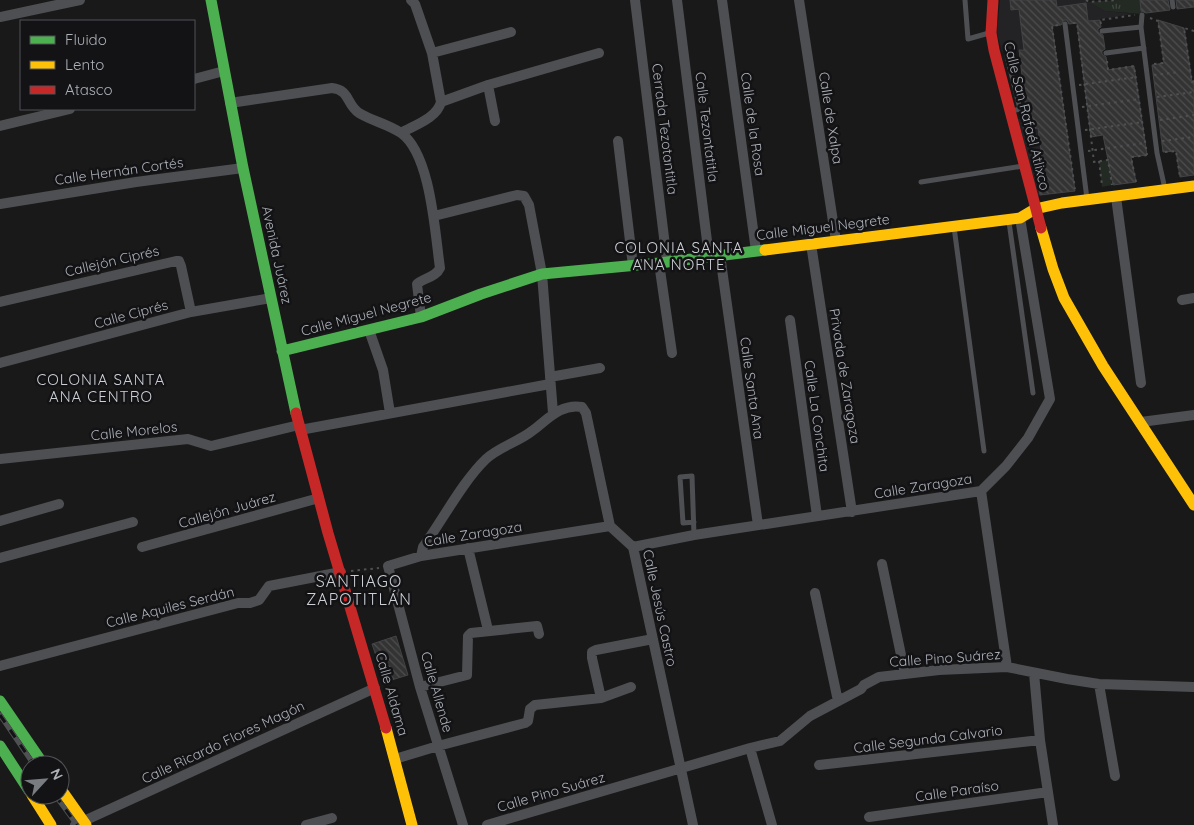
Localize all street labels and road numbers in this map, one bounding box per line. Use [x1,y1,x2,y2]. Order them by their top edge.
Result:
street label: Calle San Rafaél Atlixco [1000,40,1054,192]
street label: Cerrada Tezotantitla [648,62,682,196]
street label: Calle Tezontatitla [691,71,723,183]
street label: Calle de la Rosa [737,71,769,177]
street label: Calle de Xalpa [815,71,847,165]
street label: Calle Hernán Cortés [54,153,184,189]
street label: Avenida Juárez [258,204,296,306]
street label: Calle Miguel Negrete [755,210,891,244]
street label: Callejón Ciprés [63,241,161,281]
street label: Calle Miguel Negrete [299,288,433,340]
street label: Calle Ciprés [92,295,170,333]
street label: Privada de Zaragoza [825,307,865,445]
street label: Calle Santa Ana [736,336,768,440]
street label: Calle La Conchita [800,359,834,473]
street label: Calle Morelos [90,418,178,444]
street label: Calle Zaragoza [873,469,973,503]
street label: Callejón Juárez [176,487,278,532]
street label: Calle Zaragoza [423,517,523,551]
street label: Calle Jesús Castro [639,548,681,668]
street label: Calle Aquiles Serdán [104,582,236,632]
street label: Calle Pino Suárez [889,645,1001,671]
street label: Calle Allende [417,649,457,735]
street label: Calle Aldama [371,650,413,738]
street label: Calle Ricardo Flores Magón [139,696,307,788]
street label: Calle Segunda Calvario [852,721,1004,757]
street label: Calle Pino Suárez [495,768,607,816]
street label: Calle Paraíso [914,776,1000,806]

